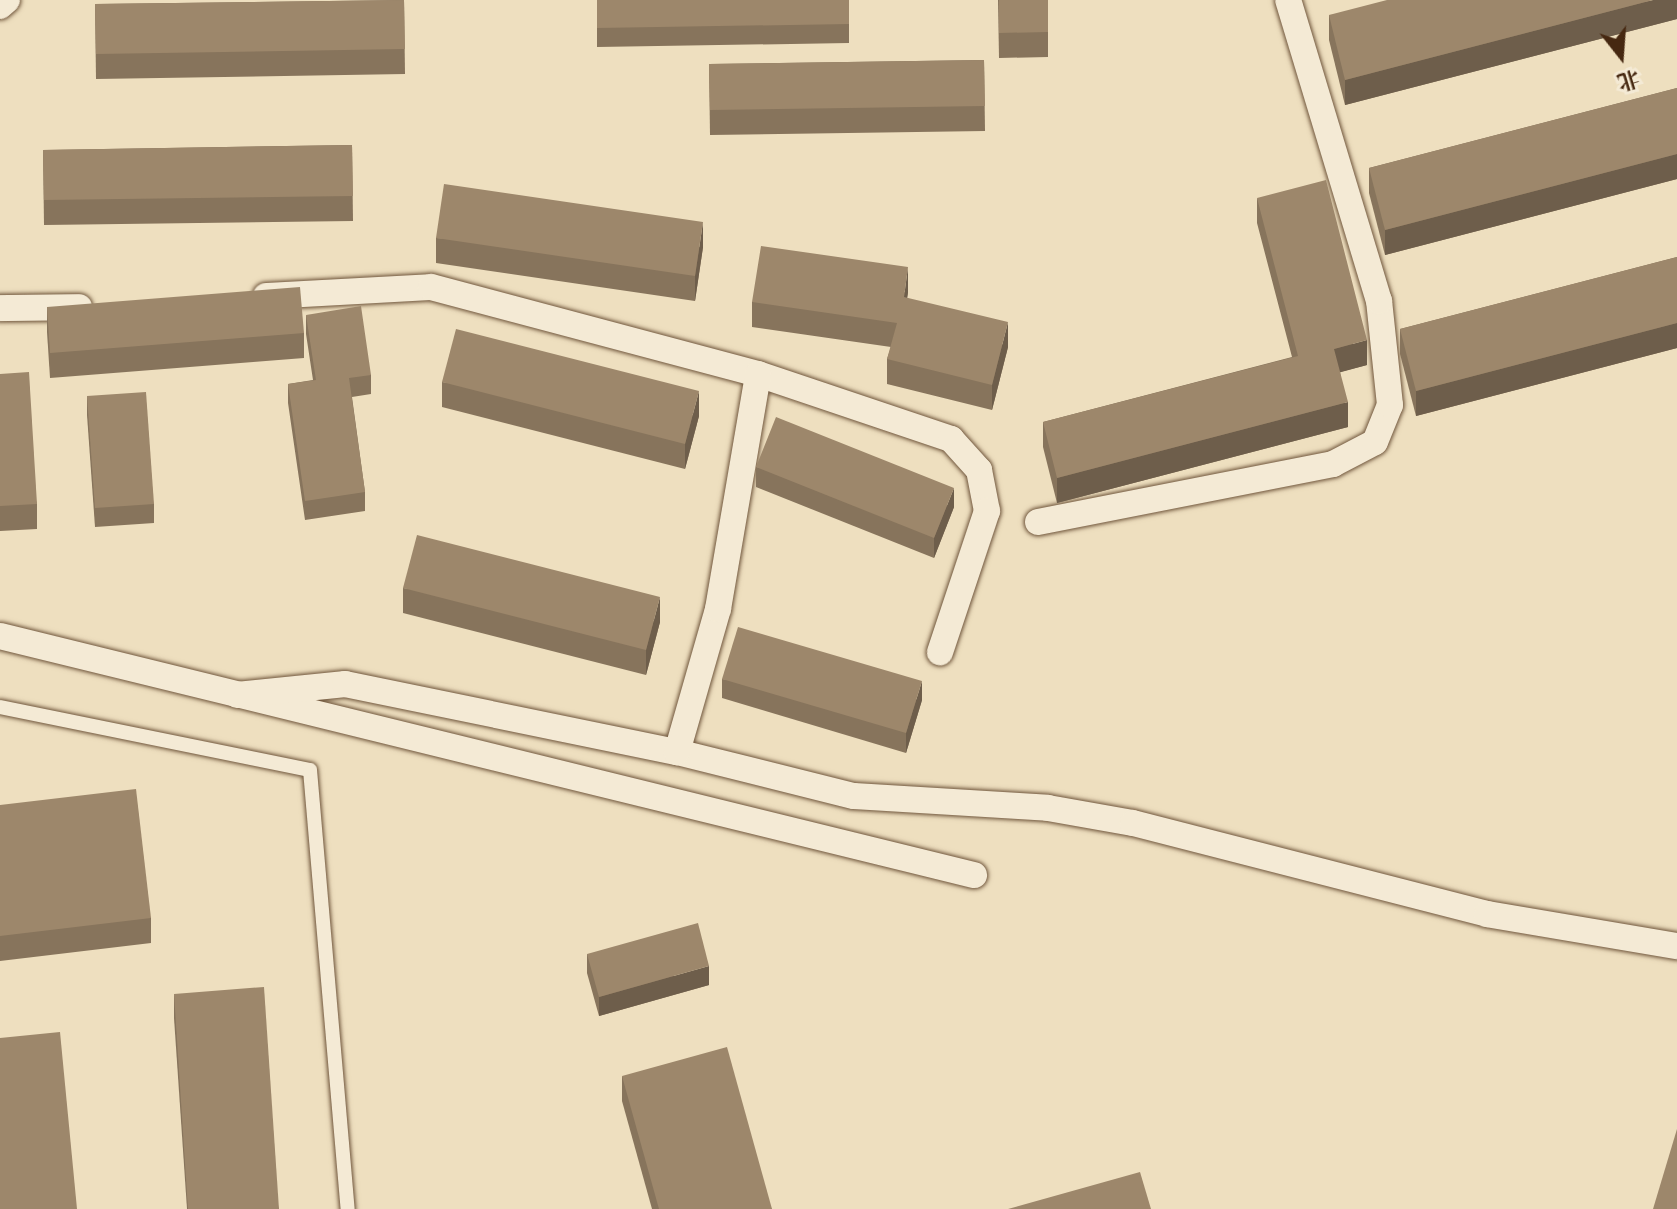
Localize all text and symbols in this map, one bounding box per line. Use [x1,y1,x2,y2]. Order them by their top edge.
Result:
north arrow [1581,16,1661,96]
text: 北 [1613,62,1643,96]

